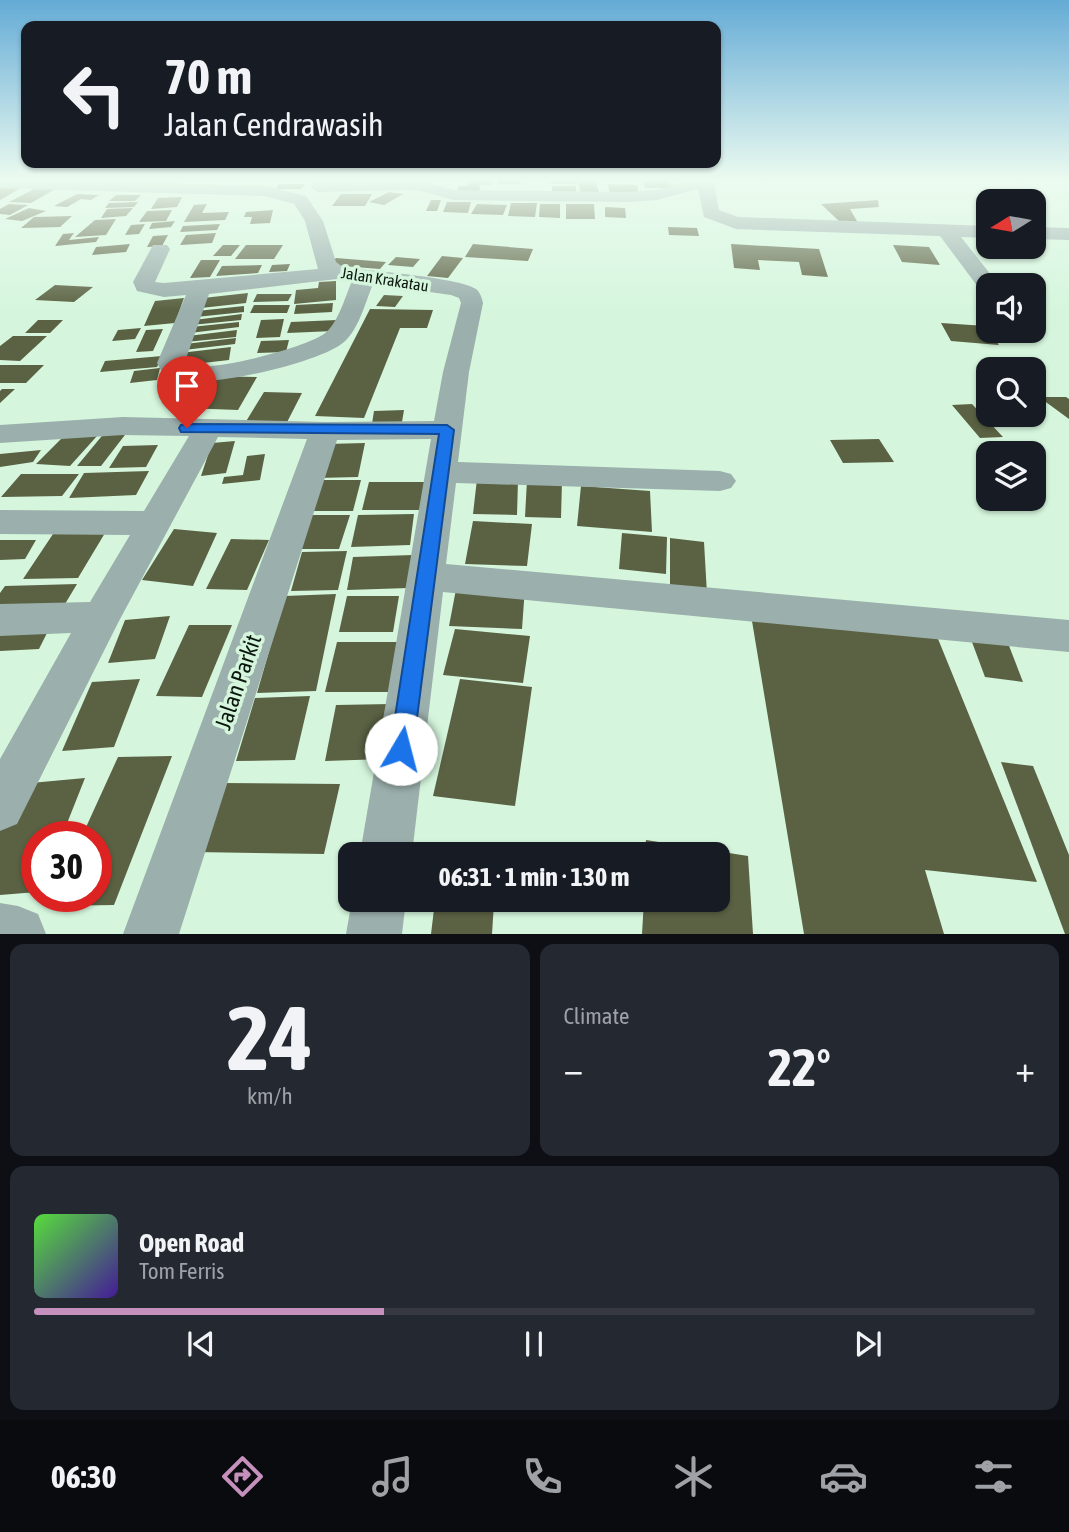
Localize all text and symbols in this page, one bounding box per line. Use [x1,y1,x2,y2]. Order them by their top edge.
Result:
text: 70 m [164,48,252,104]
icon: left [49,49,140,140]
text: Jalan Cendrawasih [164,106,384,143]
north arrow [976,189,1046,259]
map controls [976,189,1046,511]
street label: Jalan Krakatau [340,263,430,295]
button: sound [976,273,1046,343]
pin [157,356,217,428]
button: search [976,357,1046,427]
icon: arrive [168,367,206,405]
button: layers [976,441,1046,511]
street label: Jalan Parkit [210,631,266,733]
position arrow [364,712,438,786]
speed limit sign: 30 [21,821,112,912]
text: 06:31 · 1 min · 130 m [439,862,629,892]
text: 24 [227,985,313,1089]
text: Climate [564,1003,629,1029]
text: 22° [768,1037,831,1097]
text: − [564,1047,583,1090]
text: + [1015,1047,1035,1090]
text: km/h [247,1083,293,1109]
text: Open Road [139,1228,244,1258]
text: Tom Ferris [139,1258,224,1284]
icon: previous [182,1325,220,1363]
icon: pause [515,1325,553,1363]
icon: next [849,1325,887,1363]
icon: directions [218,1452,267,1501]
icon: music [368,1452,417,1501]
icon: phone [518,1452,567,1501]
icon: climate [669,1452,718,1501]
icon: car [819,1452,868,1501]
icon: filters [969,1452,1018,1501]
text: 06:30 [51,1458,117,1495]

